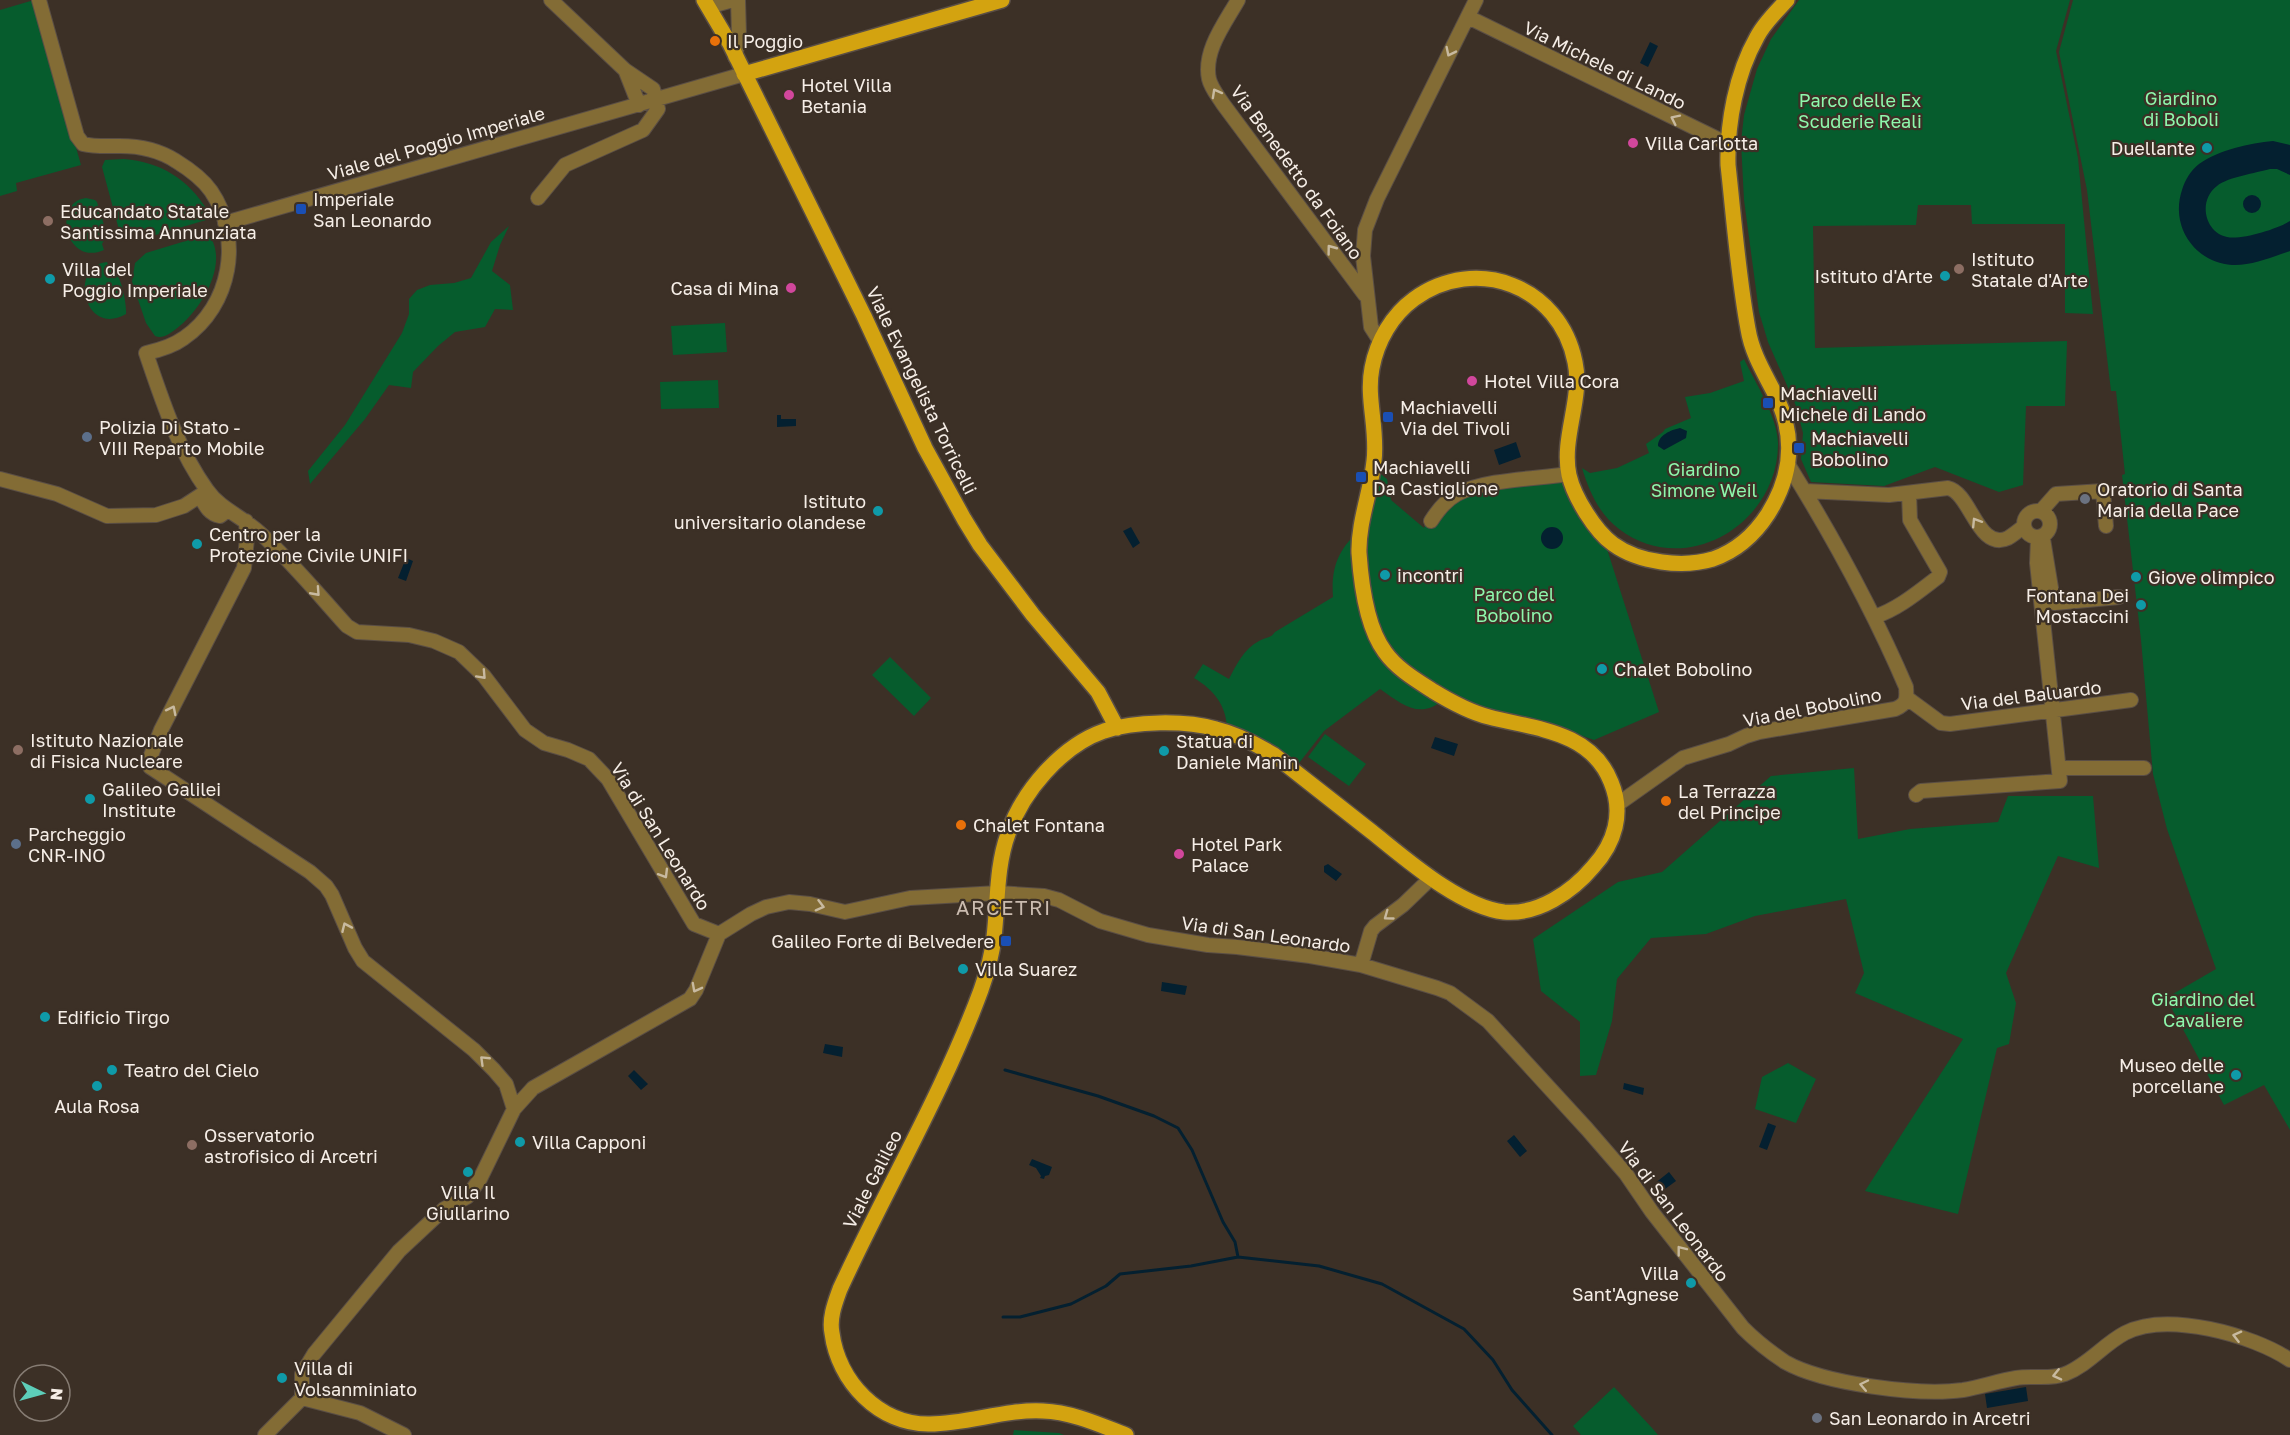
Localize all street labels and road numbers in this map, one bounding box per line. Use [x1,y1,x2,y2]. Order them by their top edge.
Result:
street label: Via Michele di Lando [1520,16,1690,114]
street label: Via Benedetto da Foiano [1226,80,1368,264]
street label: Viale del Poggio Imperiale [325,101,547,185]
street label: Viale Evangelista Torricelli [862,283,982,497]
street label: Via del Baluardo [1960,675,2102,715]
street label: Via del Bobolino [1741,683,1883,731]
street label: Via di San Leonardo [606,758,716,914]
street label: Via di San Leonardo [1180,911,1352,957]
street label: Viale Galileo [838,1126,906,1232]
street label: Via di San Leonardo [1614,1136,1734,1286]

